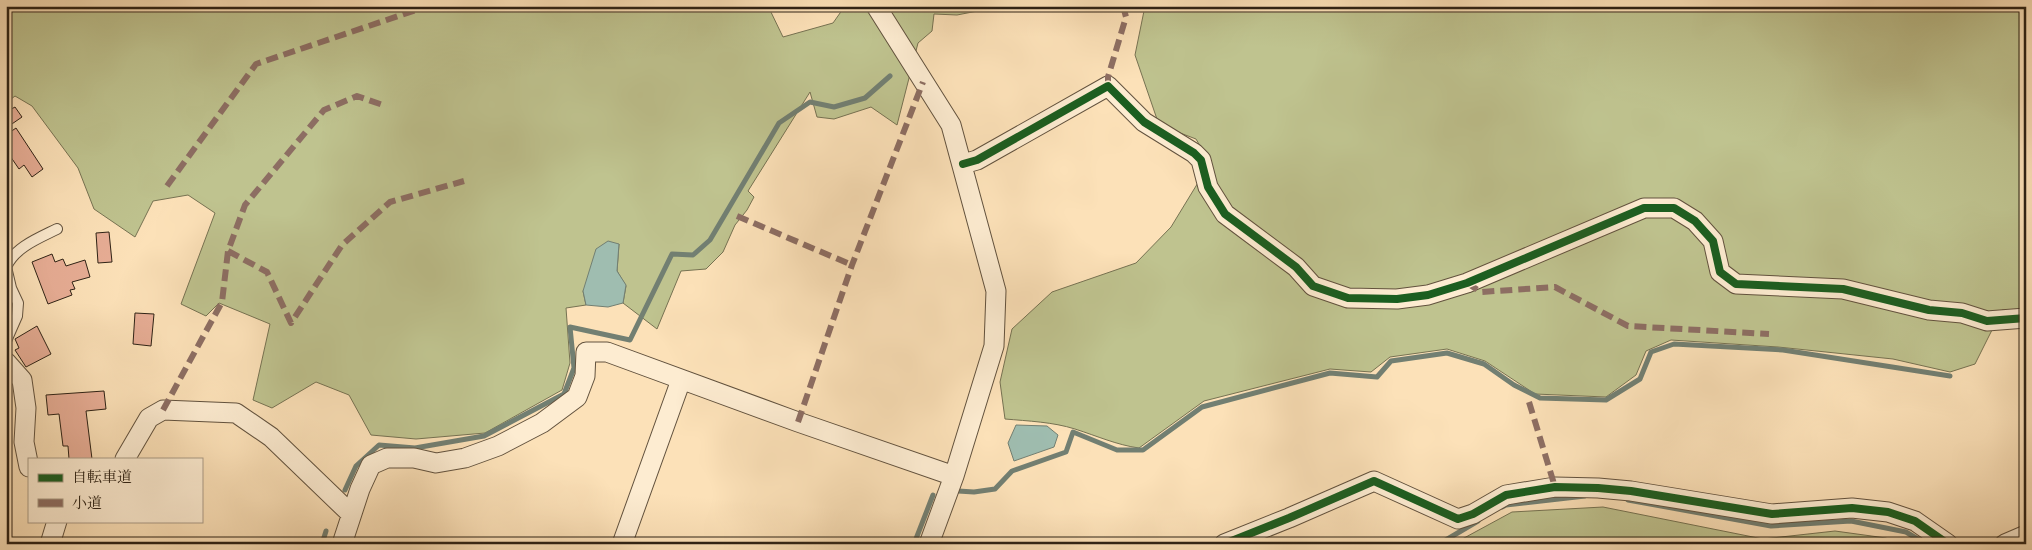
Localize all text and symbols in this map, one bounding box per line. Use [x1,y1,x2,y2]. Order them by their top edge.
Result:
legend [28,458,202,522]
text: 自転車道 [72,467,132,487]
text: 小道 [72,493,102,513]

